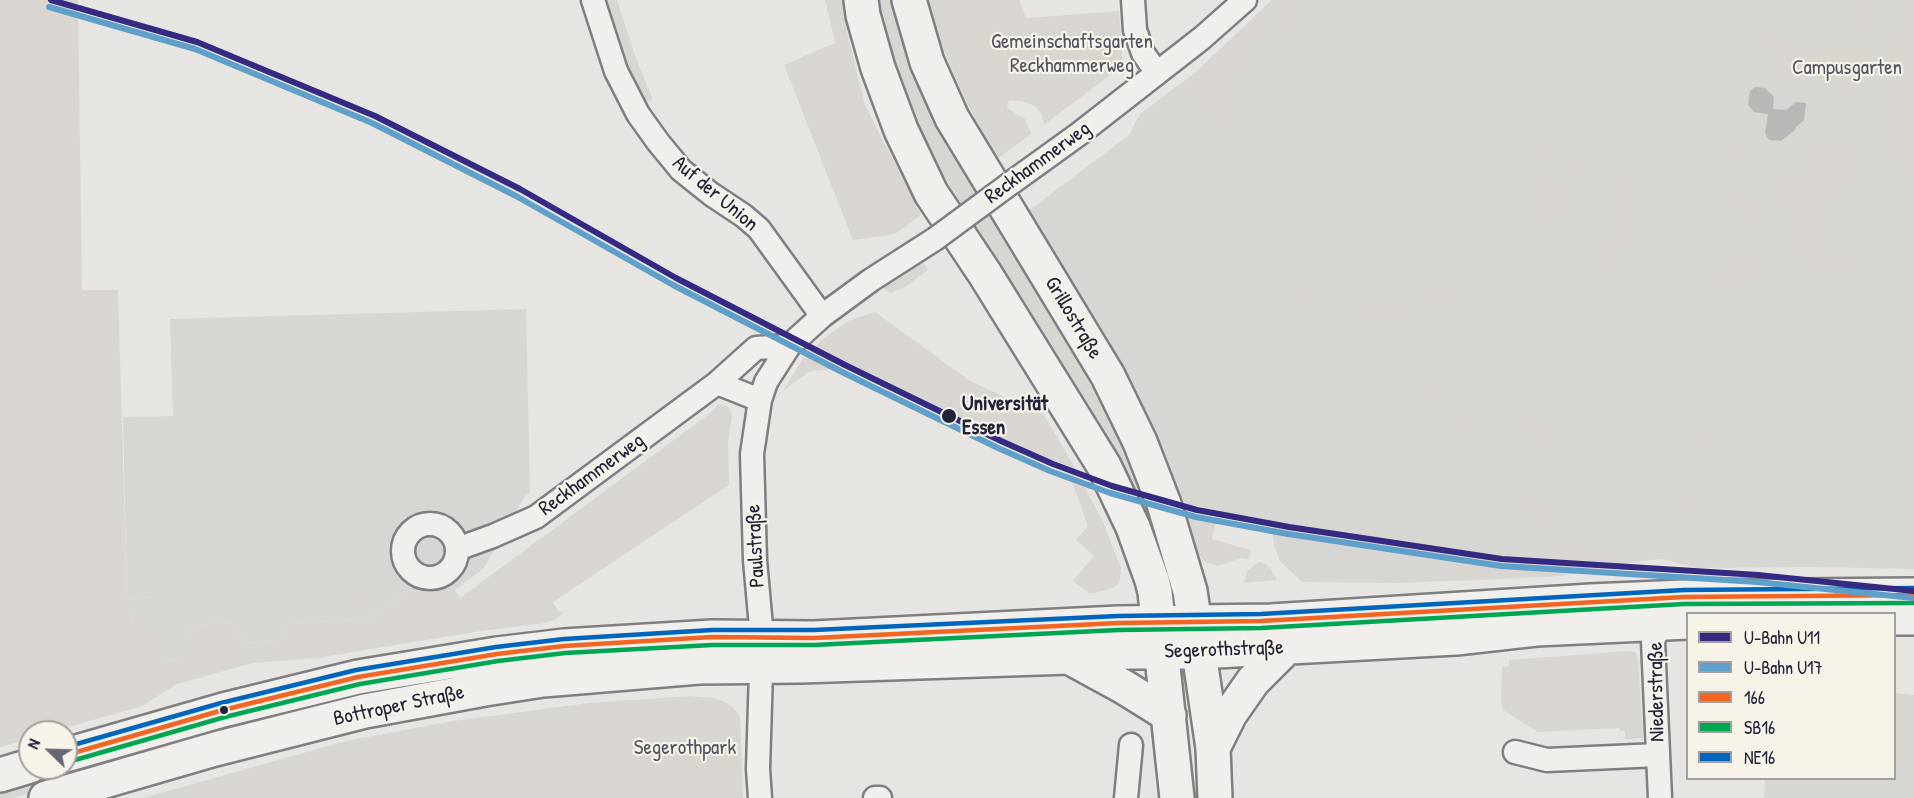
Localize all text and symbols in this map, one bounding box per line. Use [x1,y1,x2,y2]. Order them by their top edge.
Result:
park label: Gemeinschaftsgarten Reckhammerweg [991,29,1153,79]
park label: Campusgarten [1792,55,1902,81]
street label: Reckhammerweg [980,116,1096,210]
street label: Auf der Union [667,151,763,237]
street label: Grillostraße [1039,272,1107,364]
place label: Universität Essen [962,391,1048,441]
marker: Universität Essen [940,407,958,425]
street label: Reckhammerweg [534,428,650,522]
street label: Paulstraße [741,504,771,588]
legend [1686,612,1896,780]
text: U-Bahn U11 [1744,625,1820,650]
street label: Segerothstraße [1164,635,1284,665]
street label: Niederstraße [1644,642,1670,742]
text: U-Bahn U17 [1744,655,1823,680]
street label: Bottroper Straße [331,680,467,732]
text: 166 [1744,685,1765,710]
unlabelled marker [218,704,230,716]
text: SB16 [1744,715,1775,740]
north arrow [18,720,78,780]
park label: Segerothpark [634,735,736,761]
text: N [21,736,45,752]
text: NE16 [1744,745,1775,770]

